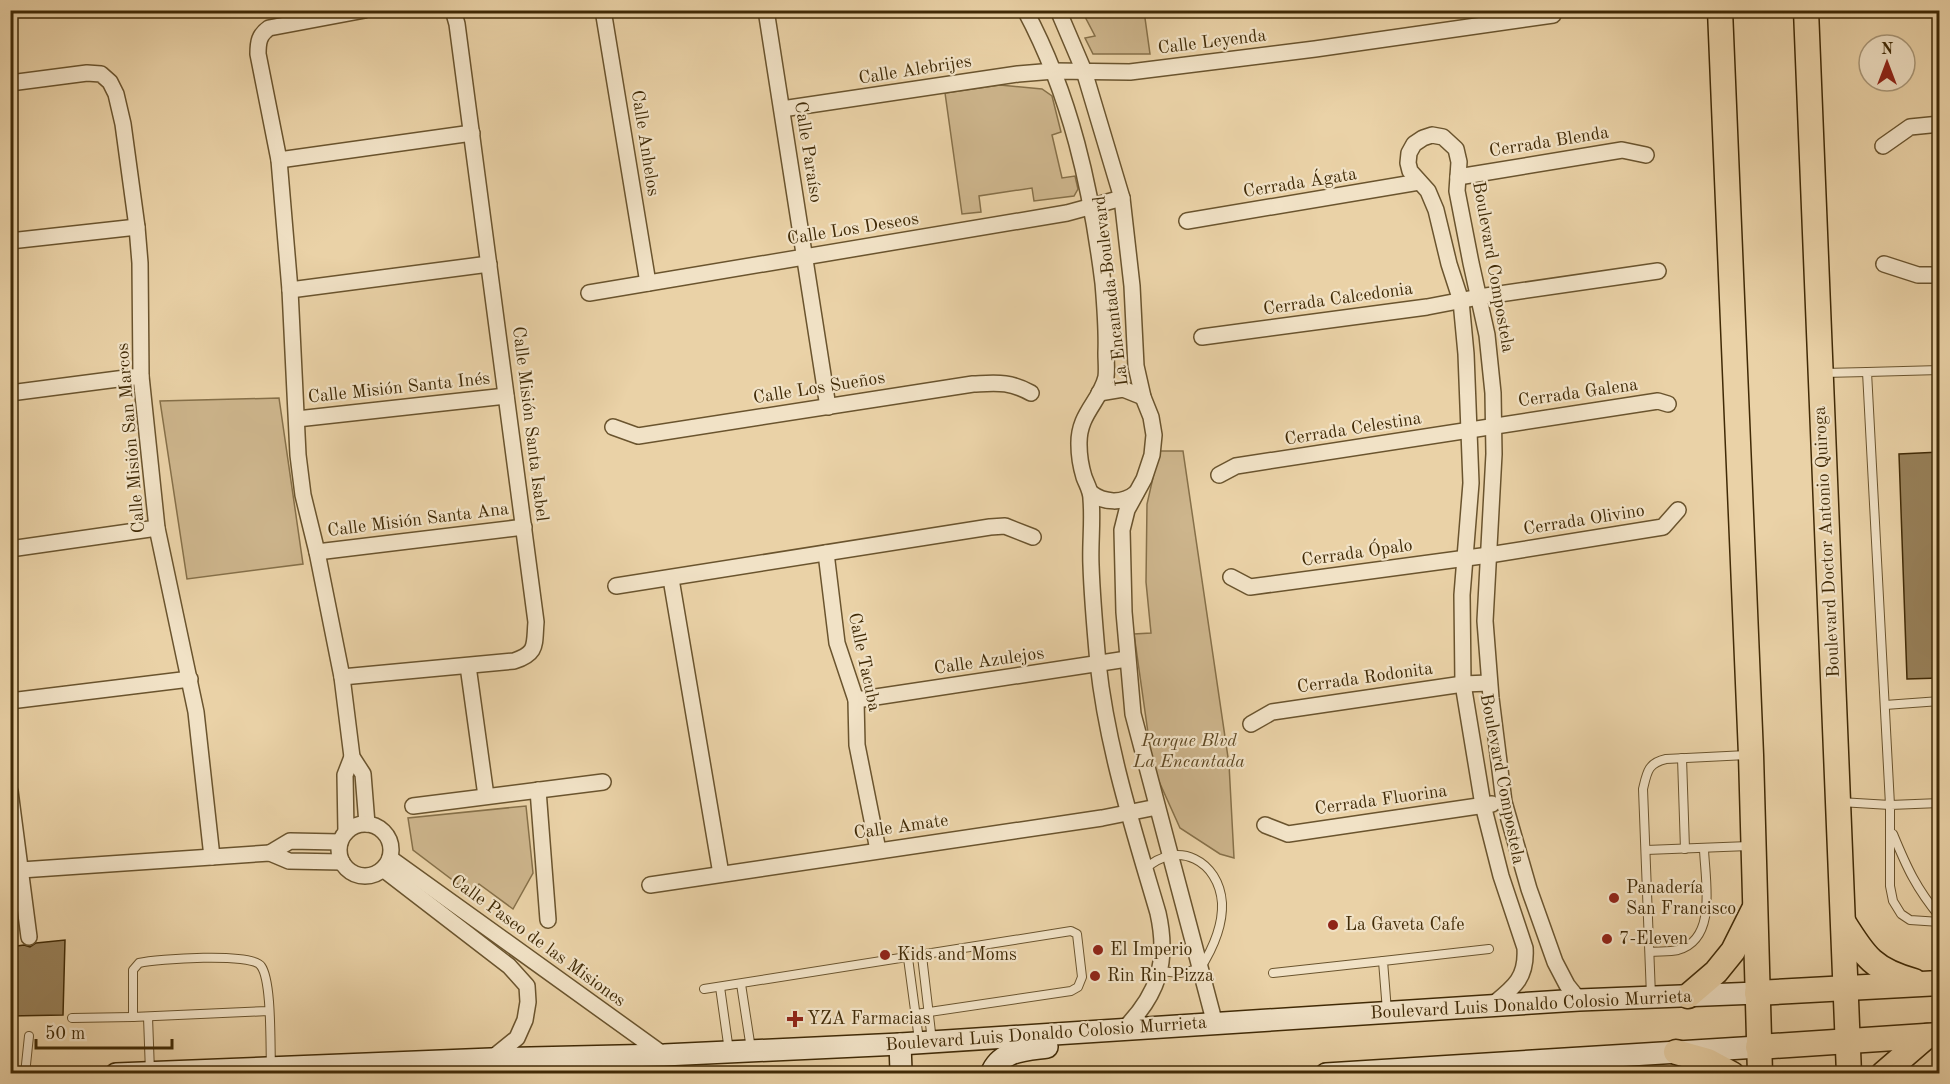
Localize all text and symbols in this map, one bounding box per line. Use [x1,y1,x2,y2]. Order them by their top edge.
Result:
street label: Calle Leyenda [1157,26,1267,58]
north arrow [1857,33,1917,93]
text: N [1881,42,1894,58]
street label: Calle Alebrijes [857,52,973,88]
street label: Calle Anhelos [628,89,662,197]
street label: Calle Paraíso [791,100,825,204]
street label: Cerrada Blenda [1488,124,1610,160]
street label: Cerrada Ágata [1241,161,1358,201]
street label: Boulevard Compostela [1469,180,1517,354]
street label: La Encantada Boulevard [1090,195,1132,387]
street label: Calle Los Deseos [786,210,920,248]
street label: Cerrada Calcedonia [1262,280,1414,318]
street label: Calle Misión Santa Isabel [509,325,551,523]
street label: Calle Misión San Marcos [114,342,148,534]
street label: Calle Misión Santa Inés [307,369,491,407]
street label: Calle Los Sueños [752,369,886,407]
street label: Cerrada Galena [1517,376,1639,410]
street label: Boulevard Doctor Antonio Quiroga [1811,406,1843,678]
street label: Cerrada Celestina [1283,409,1423,449]
street label: Calle Misión Santa Ana [326,500,510,540]
street label: Cerrada Olivino [1522,502,1646,538]
street label: Cerrada Ópalo [1300,531,1414,570]
street label: Calle Tacuba [845,611,883,713]
street label: Calle Azulejos [933,644,1045,678]
street label: Cerrada Rodonita [1296,660,1434,696]
street label: Boulevard Compostela [1477,692,1527,866]
park label: Parque Blvd La Encantada [1132,732,1245,771]
street label: Cerrada Fluorina [1314,782,1449,818]
street label: Calle Amate [852,811,950,843]
street label: Calle Paseo de las Misiones [447,872,629,1010]
place label: Panadería San Francisco [1626,879,1736,918]
marker: Panadería San Francisco [1607,891,1621,905]
place label: La Gaveta Cafe [1345,916,1465,934]
marker: La Gaveta Cafe [1326,918,1340,932]
place label: 7-Eleven [1619,930,1689,948]
marker: 7-Eleven [1600,932,1614,946]
place label: El Imperio [1110,941,1193,959]
marker: El Imperio [1091,943,1105,957]
place label: Kids and Moms [897,946,1017,964]
marker: Kids and Moms [878,948,892,962]
place label: Rin Rin Pizza [1107,967,1214,985]
marker: Rin Rin Pizza [1088,969,1102,983]
street label: Boulevard Luis Donaldo Colosio Murrieta [1370,988,1692,1022]
place label: YZA Farmacias [807,1010,931,1028]
scale bar [36,1012,172,1050]
marker: YZA Farmacias [788,1012,802,1026]
street label: Boulevard Luis Donaldo Colosio Murrieta [885,1014,1207,1054]
text: 50 m [45,1025,85,1043]

